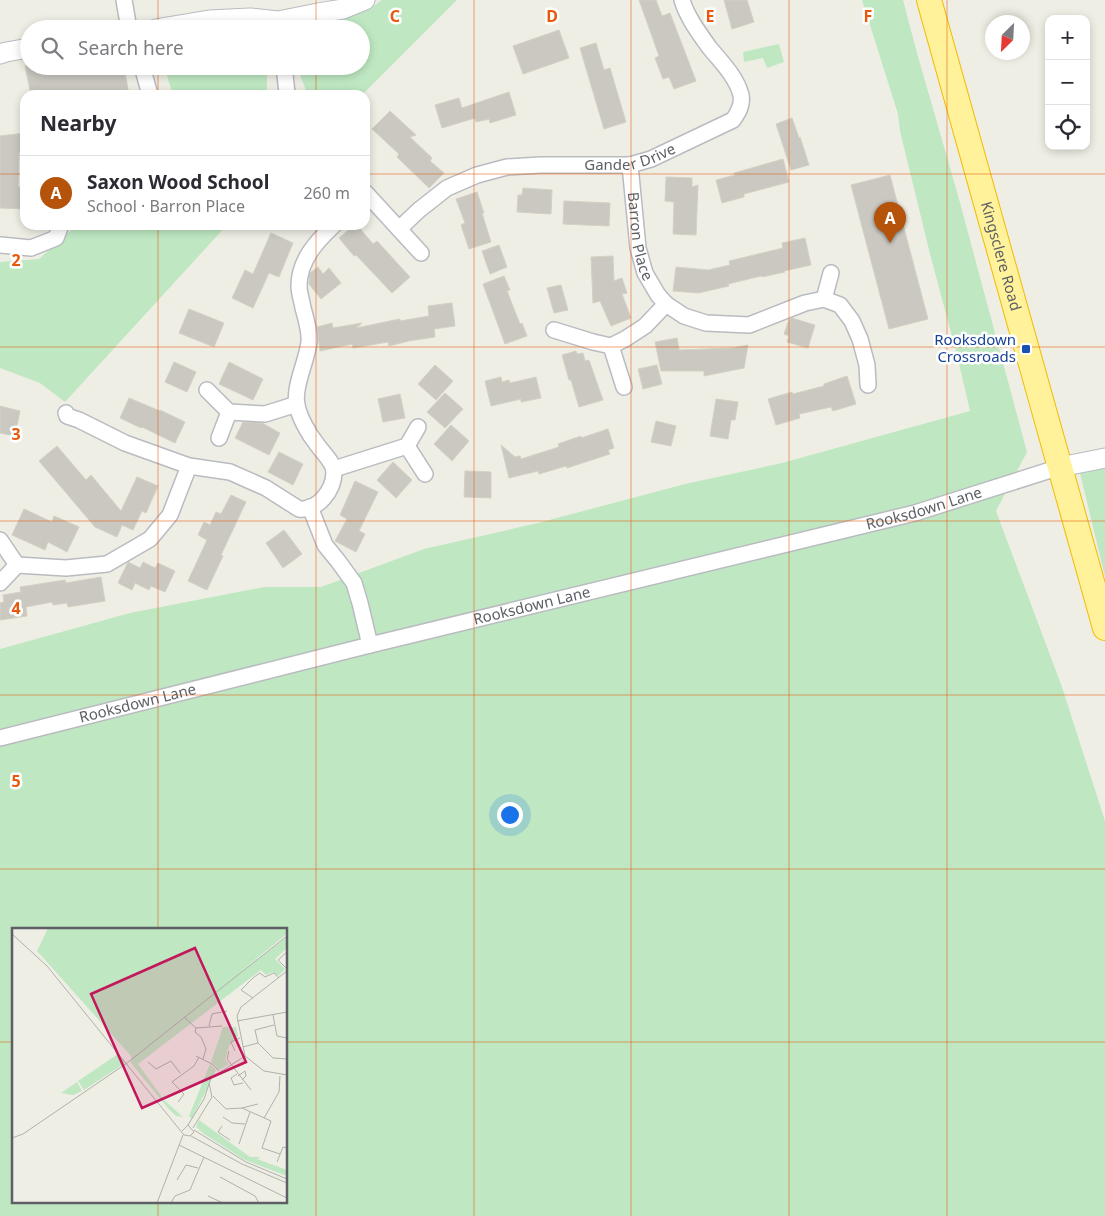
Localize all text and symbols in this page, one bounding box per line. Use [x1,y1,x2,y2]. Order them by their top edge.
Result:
text: C [390,5,400,27]
text: D [546,5,558,27]
text: E [706,5,715,27]
text: F [864,5,872,27]
north arrow [985,15,1030,60]
map controls [1045,15,1090,150]
button: + [1045,15,1090,60]
search box [20,20,370,75]
icon: search [38,34,66,62]
text: Search here [78,35,184,61]
button: − [1045,60,1090,105]
button: locate [1045,105,1090,150]
text: Nearby [40,109,116,137]
street label: Gander Drive [584,138,678,174]
text: Saxon Wood School [87,169,269,195]
text: A [50,182,62,204]
text: 260 m [303,182,350,204]
street label: Barron Place [624,191,658,284]
text: School · Barron Place [87,195,245,217]
street label: Kingsclere Road [977,199,1027,313]
pin: A [874,202,906,243]
text: 2 [11,249,21,271]
place label: Rooksdown Crossroads [934,329,1016,366]
marker: Rooksdown Crossroads [1020,343,1032,355]
text: 3 [11,423,21,445]
street label: Rooksdown Lane [864,481,984,534]
street label: Rooksdown Lane [471,581,592,629]
text: 4 [11,597,21,619]
street label: Rooksdown Lane [77,678,198,727]
text: 5 [11,770,21,792]
your location [497,802,523,828]
inset map [12,928,288,1204]

